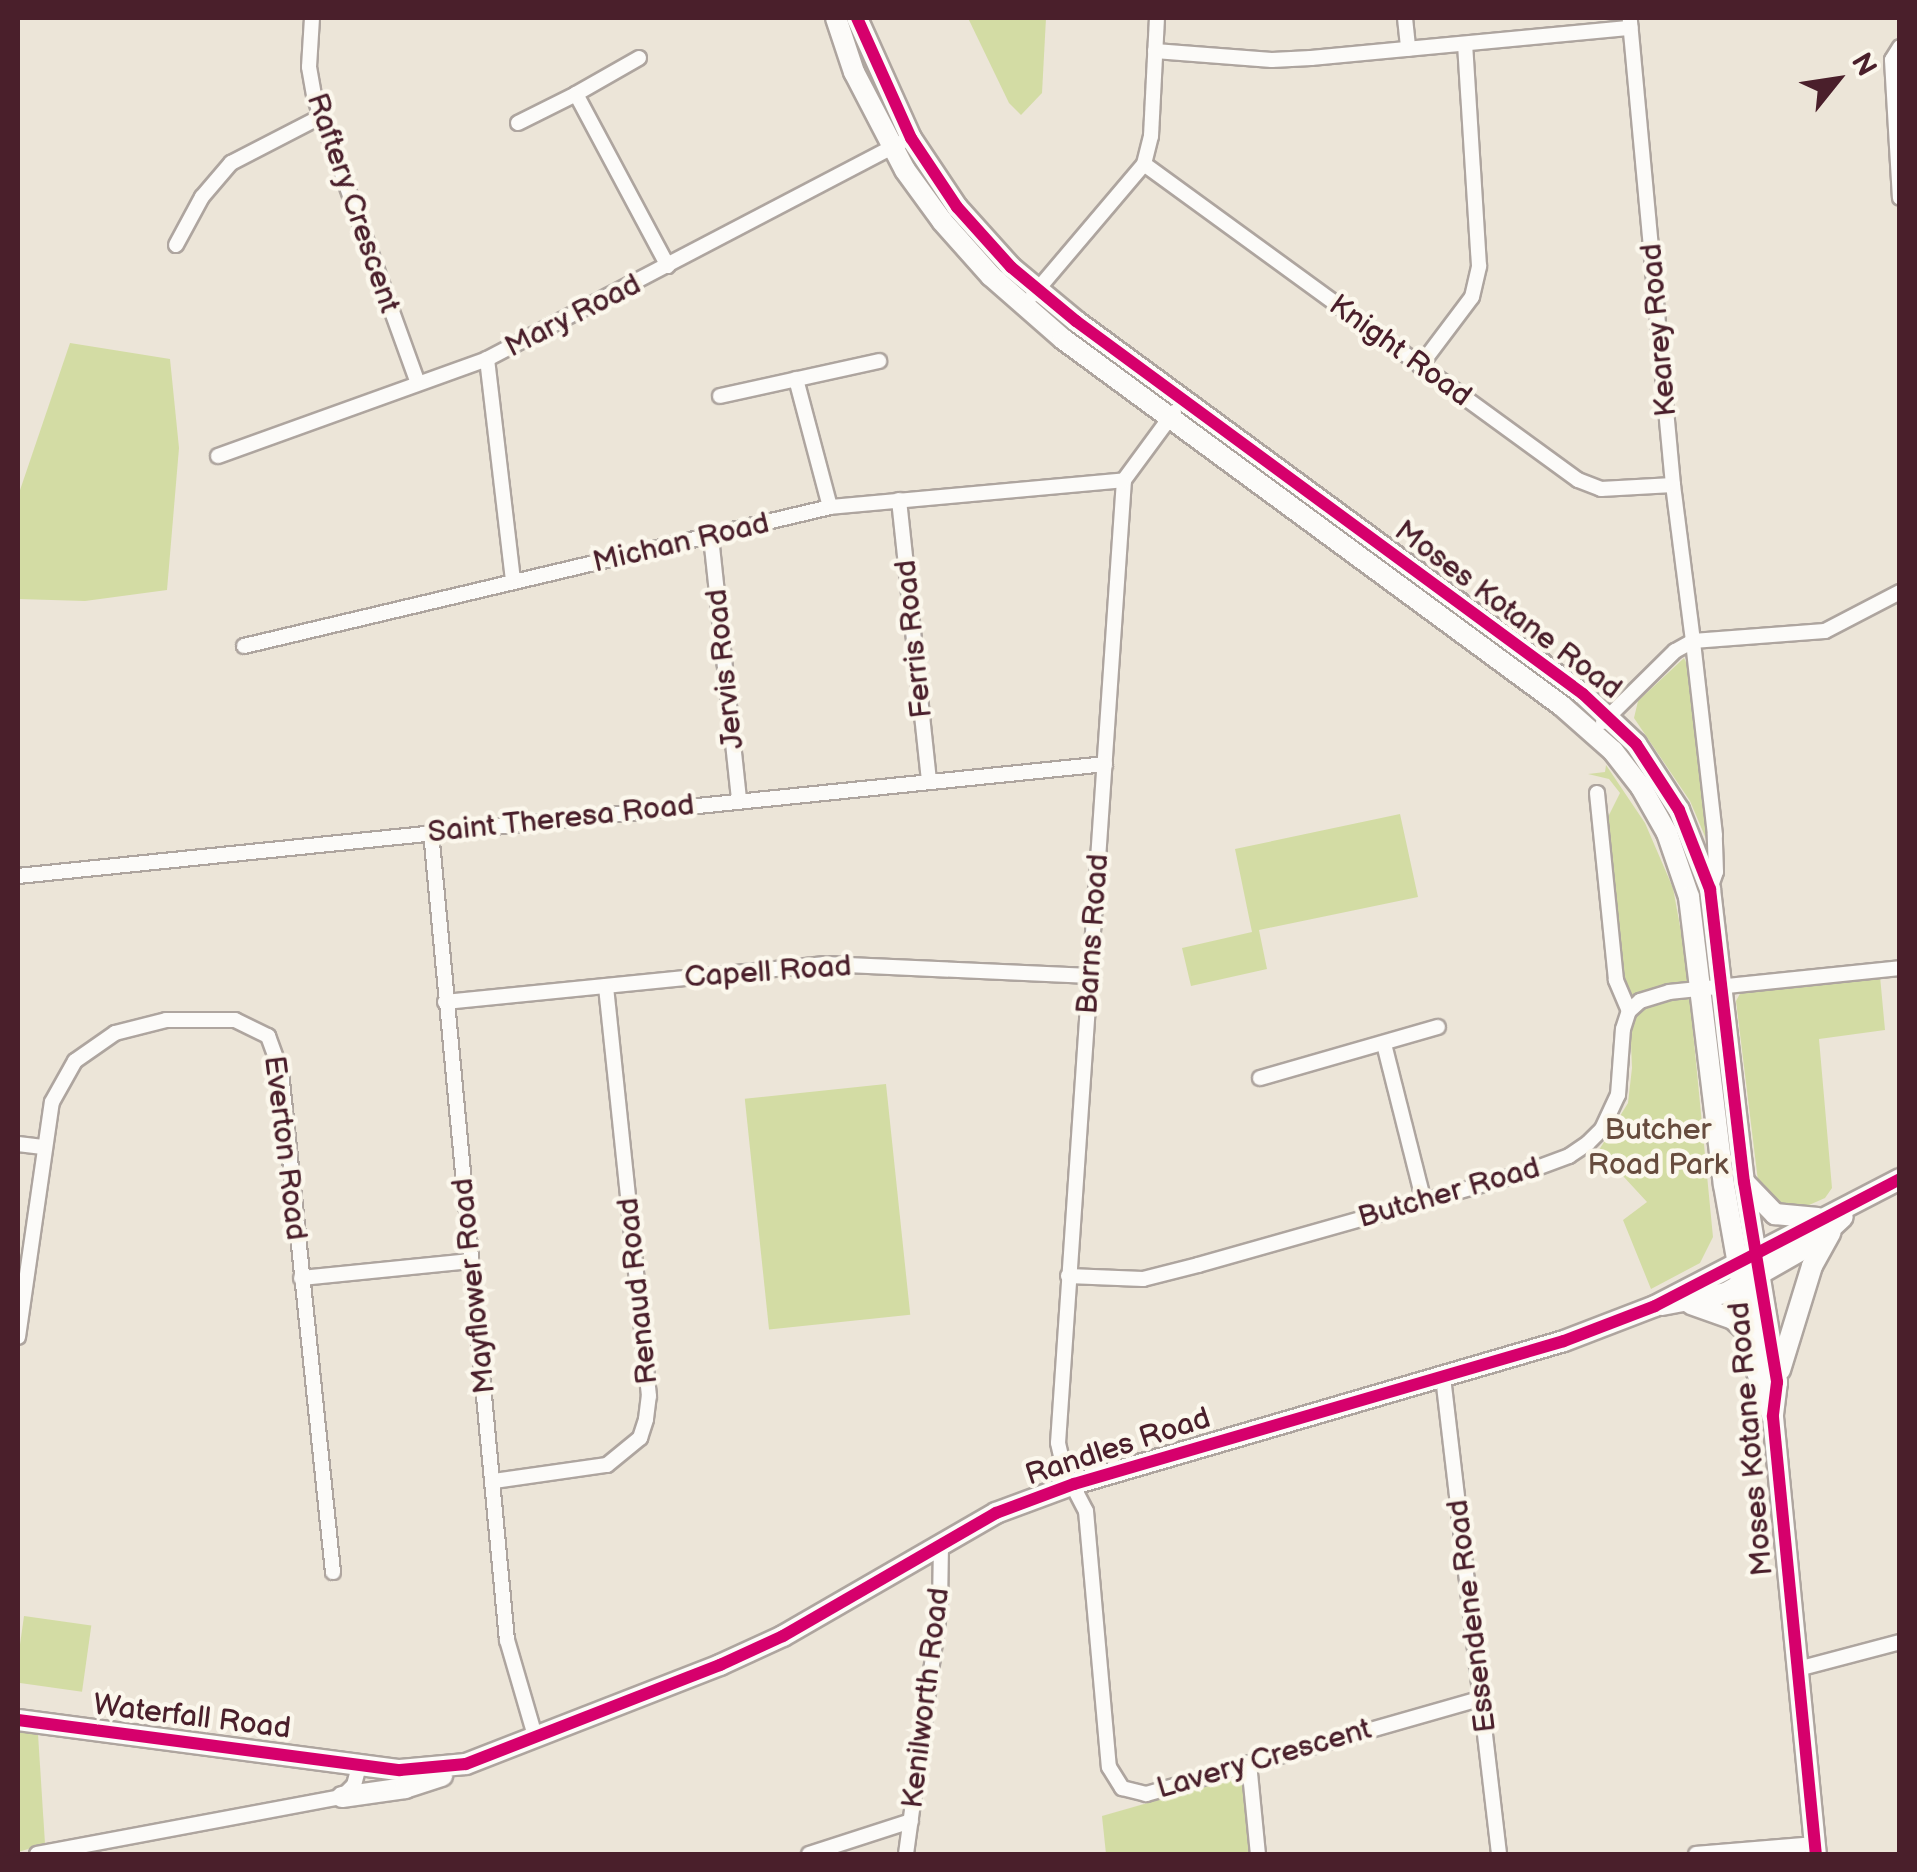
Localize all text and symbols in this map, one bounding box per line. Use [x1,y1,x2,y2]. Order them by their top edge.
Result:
north arrow [1787,30,1887,130]
text: N [1844,47,1883,82]
street label: Raftery Crescent [298,88,408,318]
street label: Kearey Road [1633,241,1685,419]
street label: Mary Road [498,266,648,366]
street label: Knight Road [1322,287,1478,415]
street label: Michan Road [589,505,773,581]
street label: Moses Kotane Road [1387,513,1629,707]
street label: Ferris Road [888,558,940,720]
street label: Jervis Road [699,587,751,751]
street label: Saint Theresa Road [426,787,696,851]
street label: Barns Road [1069,853,1117,1015]
street label: Capell Road [683,948,853,996]
street label: Everton Road [256,1054,314,1242]
park label: Butcher Road Park [1588,1112,1728,1182]
street label: Butcher Road [1354,1150,1544,1236]
street label: Mayflower Road [445,1176,503,1396]
street label: Renaud Road [610,1196,666,1386]
street label: Moses Kotane Road [1721,1301,1781,1577]
street label: Randles Road [1021,1400,1215,1494]
street label: Essendene Road [1440,1497,1504,1735]
street label: Kenilworth Road [895,1586,957,1810]
street label: Waterfall Road [91,1687,293,1747]
street label: Lavery Crescent [1152,1711,1376,1807]

